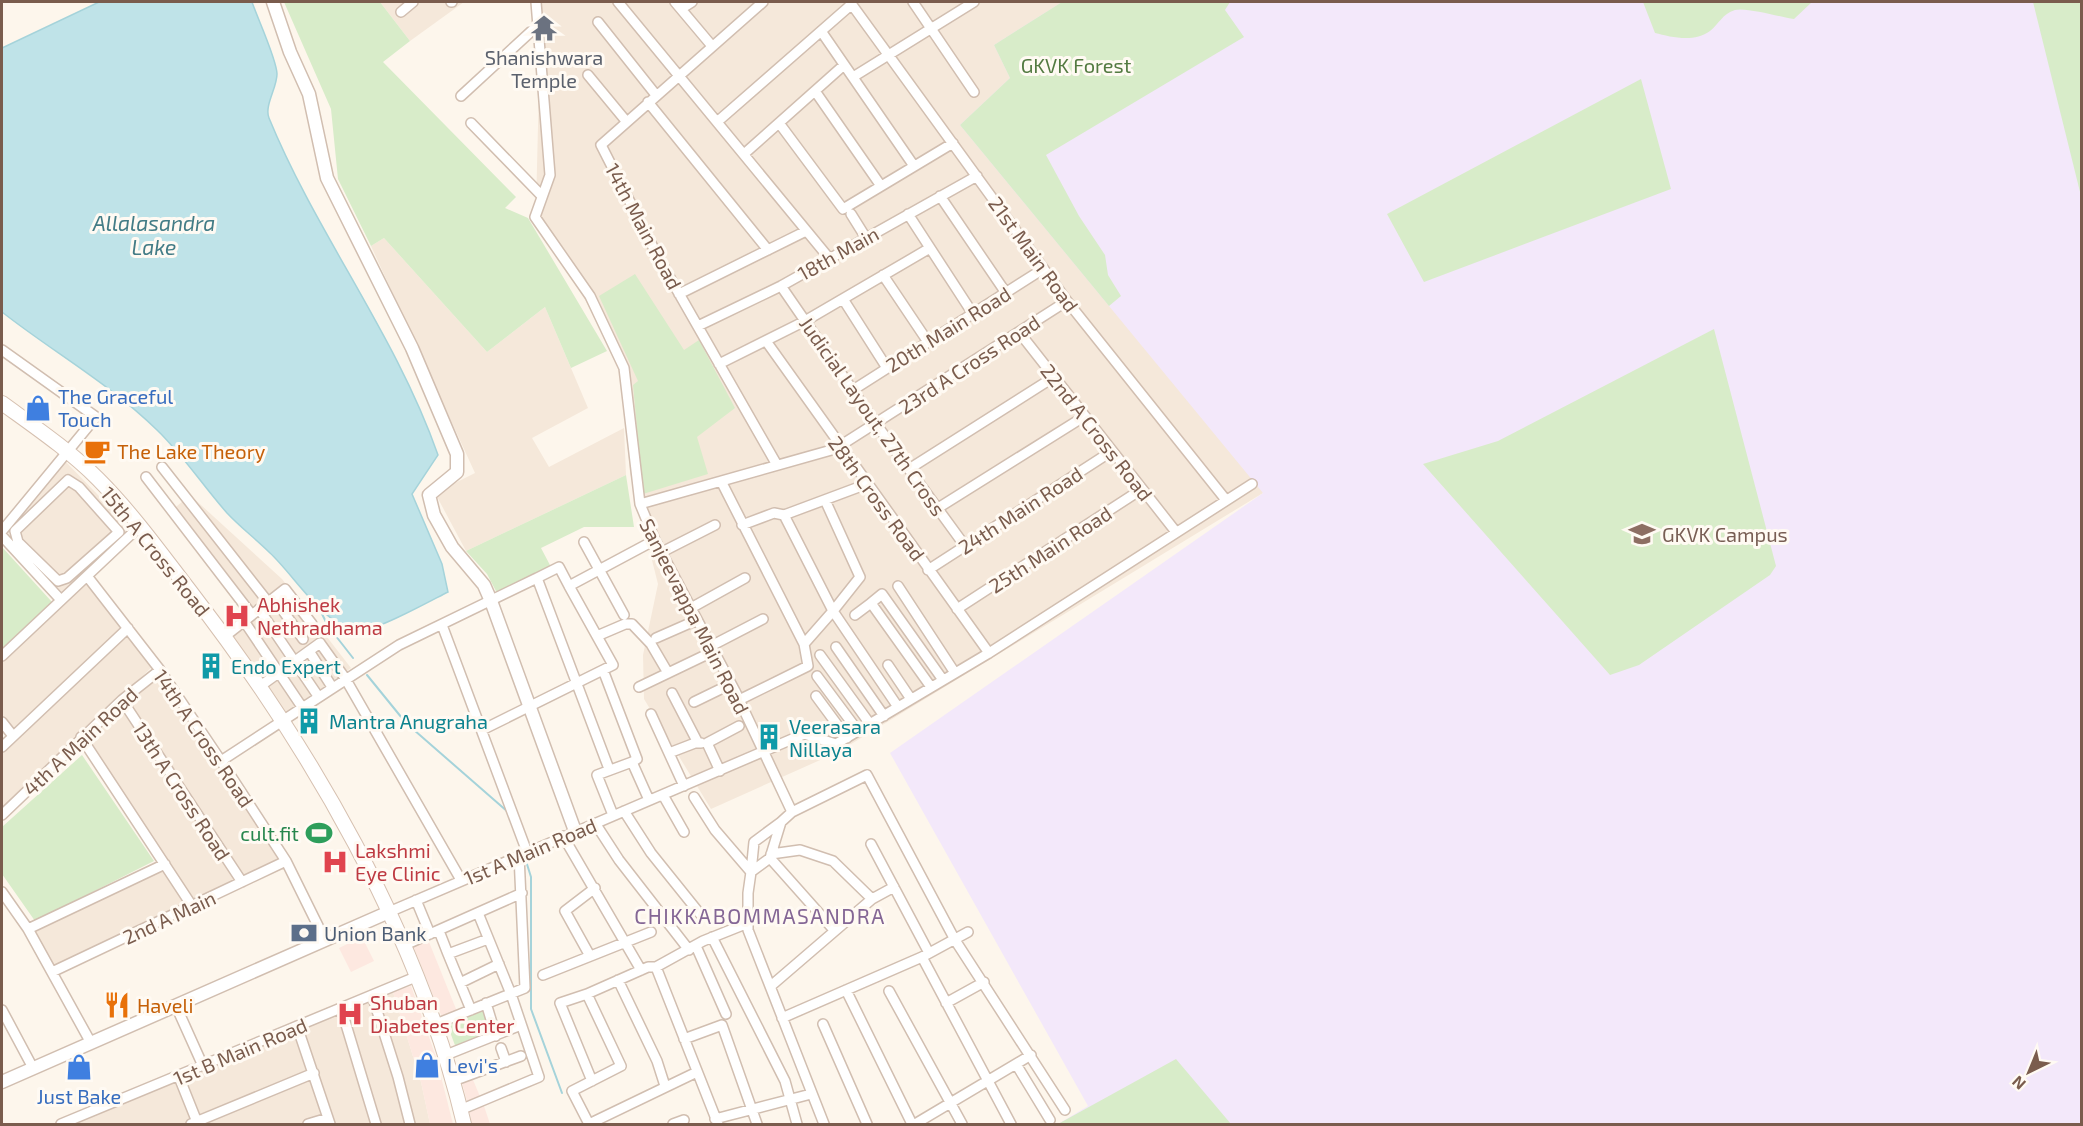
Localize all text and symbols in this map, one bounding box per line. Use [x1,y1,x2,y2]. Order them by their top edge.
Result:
temple icon: Shanishwara Temple [529,13,559,43]
place label: Shanishwara Temple [485,45,603,92]
park label: GKVK Forest [1021,53,1132,77]
street label: 14th Main Road [601,159,687,293]
street label: 21st Main Road [984,192,1084,316]
water label: Allalasandra Lake [92,210,215,259]
street label: 18th Main [793,221,883,285]
street label: 20th Main Road [881,281,1015,377]
street label: 23rd A Cross Road [894,309,1044,419]
street label: Judicial Layout, 27th Cross [795,312,951,520]
street label: 22nd A Cross Road [1036,359,1158,505]
place label: The Graceful Touch [58,384,173,431]
shop icon: The Graceful Touch [23,393,53,423]
street label: 28th Cross Road [824,431,930,565]
cafe icon: The Lake Theory [82,436,112,466]
place label: The Lake Theory [117,439,266,463]
street label: 24th Main Road [954,461,1086,559]
street label: 15th A Cross Road [96,481,216,621]
street label: 25th Main Road [984,500,1116,598]
street label: Sanjeevappa Main Road [635,514,755,718]
school or university icon: GKVK Campus [1627,519,1657,549]
place label: GKVK Campus [1662,522,1788,546]
place label: Abhishek Nethradhama [257,592,383,639]
hospital icon: Abhishek Nethradhama [222,601,252,631]
building icon: Endo Expert [196,651,226,681]
place label: Endo Expert [231,654,341,678]
street label: 14th A Cross Road [149,664,259,812]
street label: 4th A Main Road [18,682,142,800]
building icon: Mantra Anugraha [294,706,324,736]
place label: Mantra Anugraha [329,709,488,733]
place label: Veerasara Nillaya [789,714,881,761]
street label: 13th A Cross Road [128,717,236,865]
building icon: Veerasara Nillaya [754,722,784,752]
street label: 1st A Main Road [460,812,600,890]
sports icon: cult.fit [304,818,334,848]
place label: cult.fit [240,821,299,845]
place label: Lakshmi Eye Clinic [355,838,441,885]
hospital icon: Lakshmi Eye Clinic [320,847,350,877]
street label: 2nd A Main [119,885,219,949]
district label: CHIKKABOMMASANDRA [634,903,886,928]
bank icon: Union Bank [289,918,319,948]
place label: Union Bank [324,921,427,945]
restaurant icon: Haveli [102,990,132,1020]
place label: Shuban Diabetes Center [370,990,514,1037]
place label: Haveli [137,993,193,1017]
hospital icon: Shuban Diabetes Center [335,999,365,1029]
street label: 1st B Main Road [170,1012,310,1090]
north arrow [1999,1042,2059,1102]
shop icon: Levi's [412,1050,442,1080]
shop icon: Just Bake [64,1052,94,1082]
place label: Levi's [447,1053,498,1077]
text: N [2008,1072,2029,1094]
place label: Just Bake [37,1084,121,1108]

